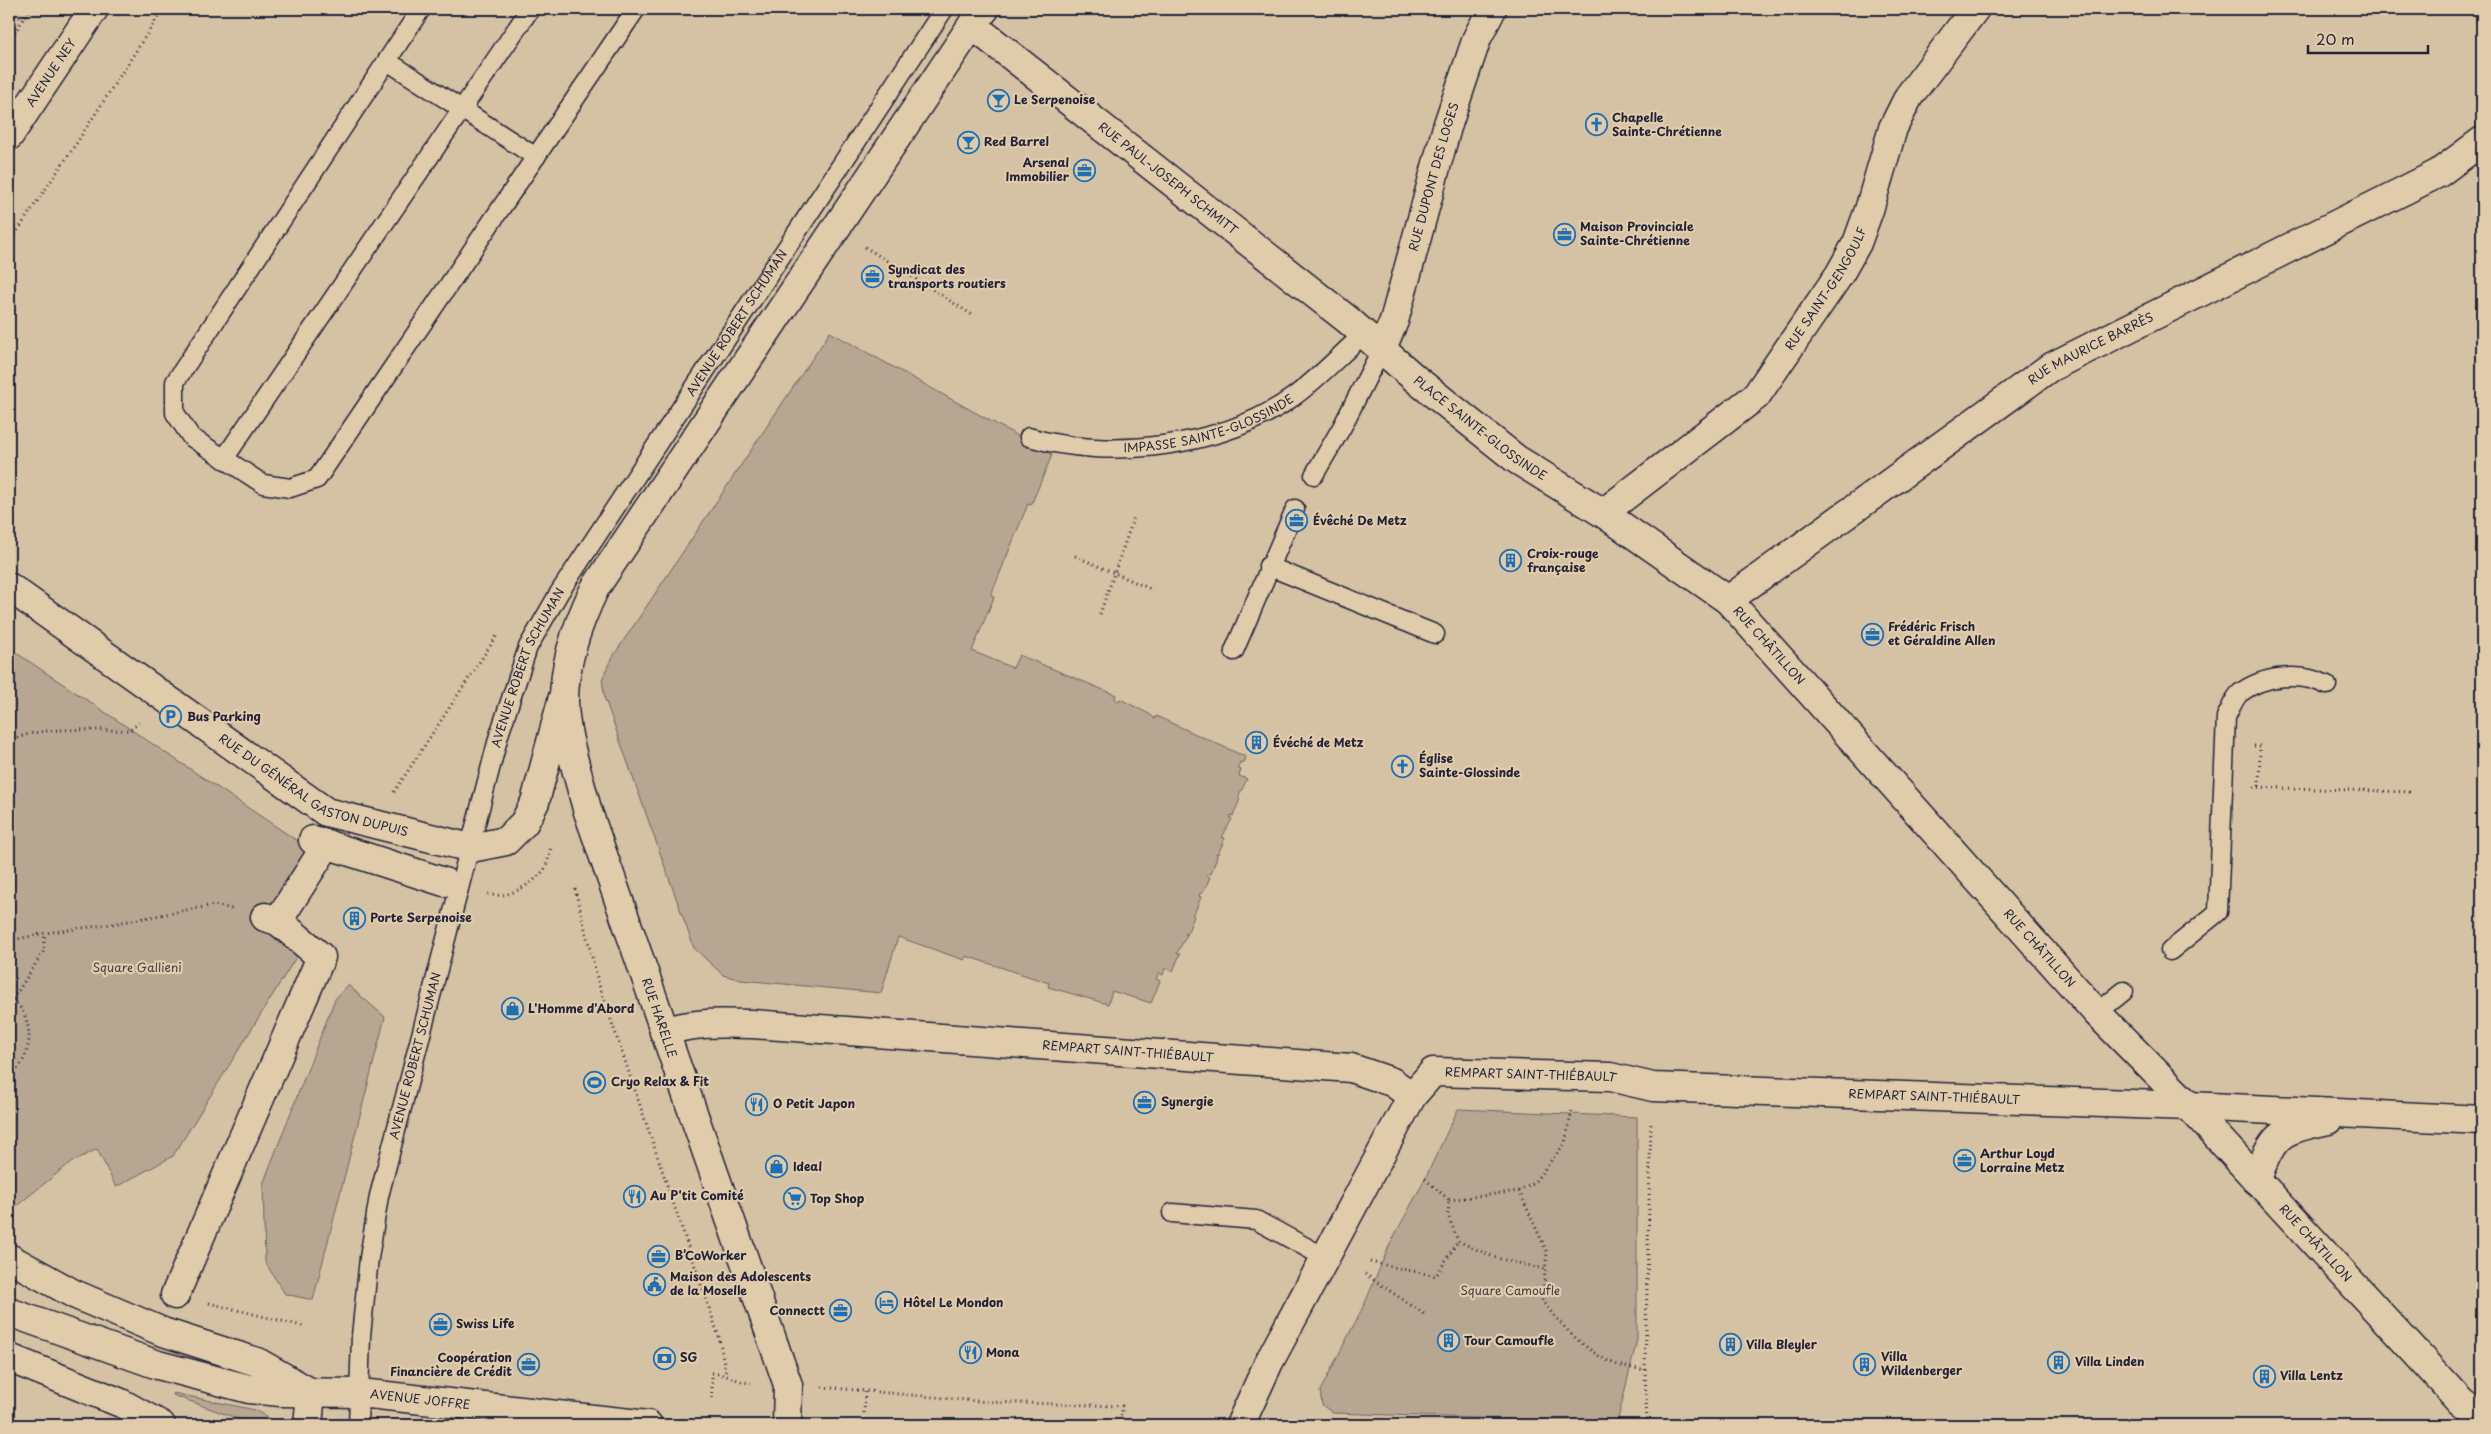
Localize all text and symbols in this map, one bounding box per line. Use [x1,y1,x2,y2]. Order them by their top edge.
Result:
scale bar [2308,22,2428,54]
text: 20 m [2316,27,2355,50]
street label: AVENUE NEY [21,34,80,110]
bar icon: Le Serpenoise [986,88,1010,112]
place label: Le Serpenoise [1014,90,1096,108]
street label: RUE DUPONT DES LOGES [1403,100,1463,253]
place label: Chapelle Sainte-Chrétienne [1612,108,1722,140]
church icon: Chapelle Sainte-Chrétienne [1584,113,1608,137]
street label: RUE PAUL-JOSEPH SCHMITT [1095,117,1243,239]
bar icon: Red Barrel [956,130,980,154]
place label: Red Barrel [984,132,1049,150]
place label: Arsenal Immobilier [1005,153,1070,185]
office icon: Arsenal Immobilier [1073,158,1097,182]
place label: Maison Provinciale Sainte-Chrétienne [1580,217,1694,249]
office icon: Maison Provinciale Sainte-Chrétienne [1552,222,1576,246]
street label: RUE SAINT-GENGOULF [1780,224,1870,354]
street label: AVENUE ROBERT SCHUMAN [681,246,791,399]
place label: Syndicat des transports routiers [888,260,1006,292]
office icon: Syndicat des transports routiers [860,265,884,289]
street label: RUE MAURICE BARRÈS [2024,307,2156,389]
street label: PLACE SAINTE-GLOSSINDE [1410,371,1551,484]
street label: IMPASSE SAINTE-GLOSSINDE [1123,389,1297,456]
office icon: Évêché De Metz [1285,509,1309,533]
place label: Évêché De Metz [1313,511,1407,529]
place label: Croix-rouge française [1527,544,1599,576]
building icon: Croix-rouge française [1499,549,1523,573]
street label: AVENUE ROBERT SCHUMAN [486,584,568,749]
street label: RUE CHÂTILLON [1730,602,1810,688]
place label: Frédéric Frisch et Géraldine Allen [1888,617,1995,649]
office icon: Frédéric Frisch et Géraldine Allen [1860,622,1884,646]
parking icon: Bus Parking [159,705,183,729]
place label: Bus Parking [187,707,261,725]
street label: RUE DU GÉNÉRAL GASTON DUPUIS [216,729,410,840]
building icon: Évéché de Metz [1245,731,1269,755]
place label: Évéché de Metz [1273,733,1364,751]
place label: Église Sainte-Glossinde [1419,749,1520,781]
church icon: Église Sainte-Glossinde [1391,754,1415,778]
street label: RUE CHÂTILLON [2000,905,2080,991]
building icon: Porte Serpenoise [342,906,366,930]
place label: Porte Serpenoise [370,908,472,926]
park label: Square Gallieni [92,958,182,976]
street label: AVENUE ROBERT SCHUMAN [384,970,445,1141]
street label: RUE HARELLE [638,975,682,1060]
shop icon: L'Homme d'Abord [500,997,524,1021]
place label: L'Homme d'Abord [528,999,634,1017]
street label: REMPART SAINT-THIÉBAULT [1042,1035,1215,1066]
street label: REMPART SAINT-THIÉBAULT [1445,1062,1619,1086]
sports icon: Cryo Relax & Fit [583,1070,607,1094]
place label: Cryo Relax & Fit [611,1072,709,1090]
street label: REMPART SAINT-THIÉBAULT [1848,1084,2021,1108]
office icon: Synergie [1133,1090,1157,1114]
restaurant icon: O Petit Japon [745,1092,769,1116]
place label: Synergie [1161,1092,1214,1110]
place label: O Petit Japon [773,1094,855,1112]
place label: Arthur Loyd Lorraine Metz [1980,1144,2065,1176]
office icon: Arthur Loyd Lorraine Metz [1952,1149,1976,1173]
shop icon: Ideal [765,1155,789,1179]
place label: Ideal [793,1157,822,1175]
restaurant icon: Au P'tit Comité [622,1184,646,1208]
place label: Au P'tit Comité [649,1186,744,1204]
supermarket icon: Top Shop [782,1187,806,1211]
place label: Top Shop [810,1189,865,1207]
street label: RUE CHÂTILLON [2276,1200,2356,1286]
office icon: B’CoWorker [647,1244,671,1268]
place label: B’CoWorker [675,1246,747,1264]
place label: Maison des Adolescents de la Moselle [670,1267,811,1299]
public building icon: Maison des Adolescents de la Moselle [642,1272,666,1296]
park label: Square Camoufle [1460,1281,1560,1299]
hotel icon: Hôtel Le Mondon [875,1291,899,1315]
place label: Hôtel Le Mondon [903,1293,1003,1311]
office icon: Connectt [829,1299,853,1323]
place label: Connectt [770,1301,825,1319]
office icon: Swiss Life [428,1312,452,1336]
place label: Swiss Life [456,1314,515,1332]
building icon: Tour Camoufle [1436,1329,1460,1353]
place label: Tour Camoufle [1464,1331,1554,1349]
building icon: Villa Bleyler [1718,1333,1742,1357]
place label: Villa Bleyler [1746,1335,1818,1353]
restaurant icon: Mona [958,1341,982,1365]
place label: Mona [986,1343,1020,1361]
bank icon: SG [652,1346,676,1370]
place label: Villa Wildenberger [1881,1347,1963,1379]
place label: Coopération Financière de Crédit [390,1348,512,1380]
place label: SG [680,1348,697,1366]
building icon: Villa Linden [2047,1350,2071,1374]
building icon: Villa Wildenberger [1853,1352,1877,1376]
place label: Villa Linden [2075,1352,2144,1370]
office icon: Coopération Financière de Crédit [516,1353,540,1377]
building icon: Villa Lentz [2252,1364,2276,1388]
place label: Villa Lentz [2280,1366,2343,1384]
street label: AVENUE JOFFRE [369,1384,471,1413]

